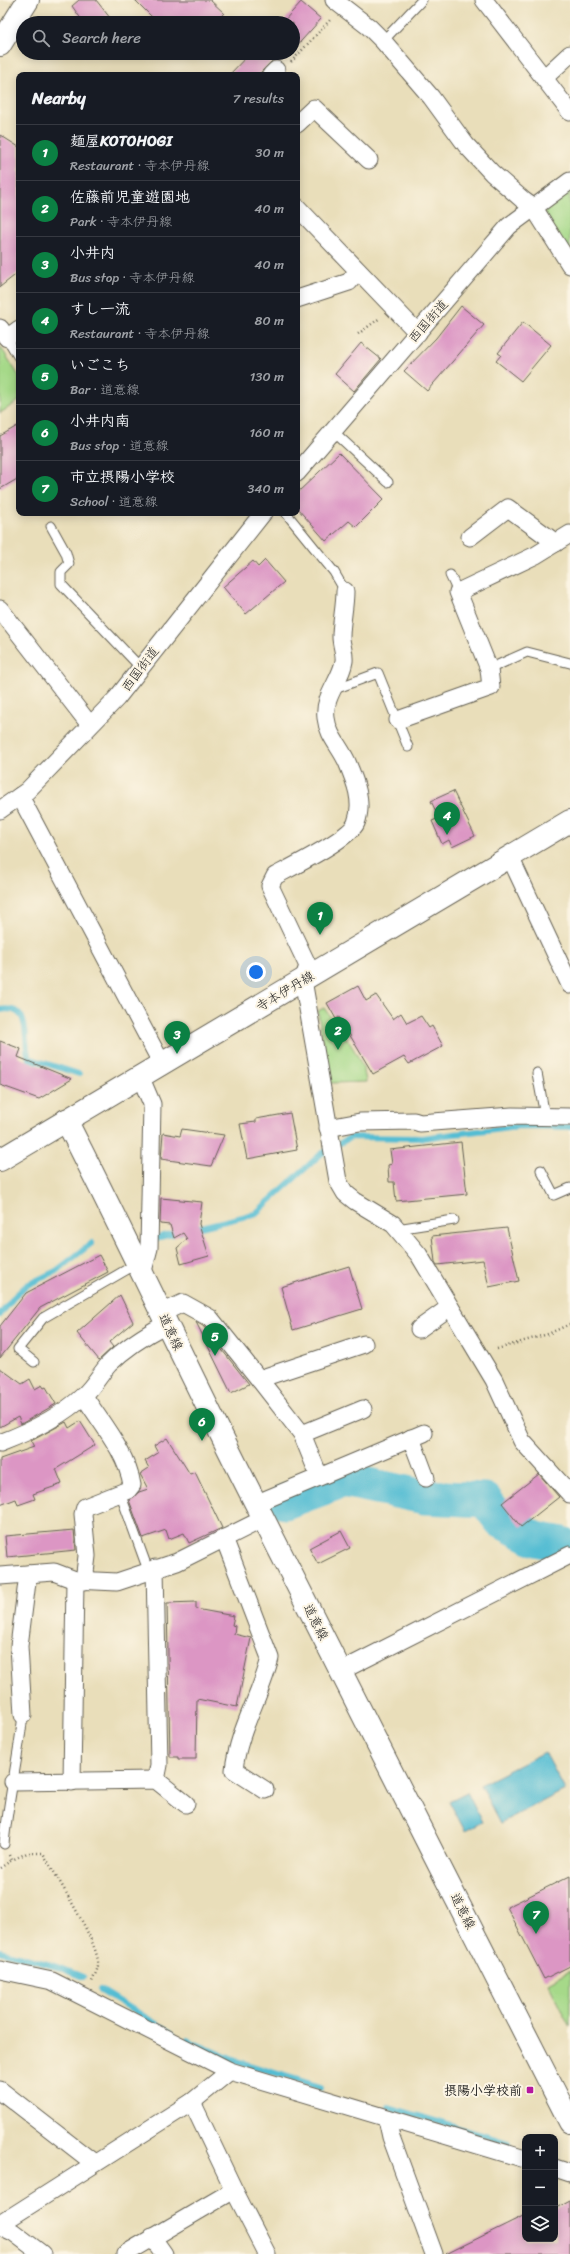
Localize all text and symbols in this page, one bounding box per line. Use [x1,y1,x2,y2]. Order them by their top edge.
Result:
search box [16,16,300,60]
text: Search here [62,25,141,51]
icon: search [30,27,52,49]
text: Nearby [32,83,86,113]
text: 7 results [233,87,284,110]
text: 麺屋KOTOHOGI [70,128,172,154]
text: 1 [42,141,48,164]
text: 30 m [255,141,284,164]
text: Restaurant · 寺本伊丹線 [70,154,210,177]
text: 佐藤前児童遊園地 [70,184,190,210]
text: 2 [41,197,49,220]
text: 40 m [254,197,284,220]
text: Park · 寺本伊丹線 [70,210,172,233]
text: 小井内 [70,240,115,266]
text: 3 [41,253,49,276]
text: 40 m [254,253,284,276]
text: Bus stop · 寺本伊丹線 [70,266,194,289]
street label: 西国街道 [402,294,454,348]
text: すし一流 [70,296,130,322]
text: 4 [41,309,49,332]
text: 80 m [255,309,284,332]
text: Restaurant · 寺本伊丹線 [70,322,210,345]
text: いごこち [70,352,130,378]
text: 5 [41,365,49,388]
text: 130 m [250,365,284,388]
text: Bar · 道意線 [70,378,139,401]
text: 小井内南 [70,408,130,434]
text: 6 [41,421,49,444]
text: 160 m [249,421,284,444]
text: Bus stop · 道意線 [70,434,168,457]
text: 市立摂陽小学校 [70,464,175,490]
text: 7 [41,477,49,500]
text: 340 m [247,477,284,500]
text: School · 道意線 [70,490,158,513]
street label: 西国街道 [115,641,165,697]
pin: 4 [434,802,460,835]
pin: 1 [307,902,333,935]
your location [246,962,266,982]
street label: 寺本伊丹線 [251,964,320,1018]
pin: 2 [325,1017,351,1050]
pin: 3 [164,1021,190,1054]
street label: 道意線 [152,1309,190,1355]
pin: 5 [202,1323,228,1356]
pin: 6 [189,1408,215,1441]
street label: 道意線 [297,1599,336,1645]
street label: 道意線 [444,1888,483,1934]
pin: 7 [523,1901,549,1934]
place label: 摂陽小学校前 [444,2079,522,2102]
marker: 摂陽小学校前 [525,2085,535,2095]
map controls [522,2134,558,2242]
button: + [522,2134,558,2170]
button: − [522,2170,558,2206]
button: layers [522,2206,558,2242]

